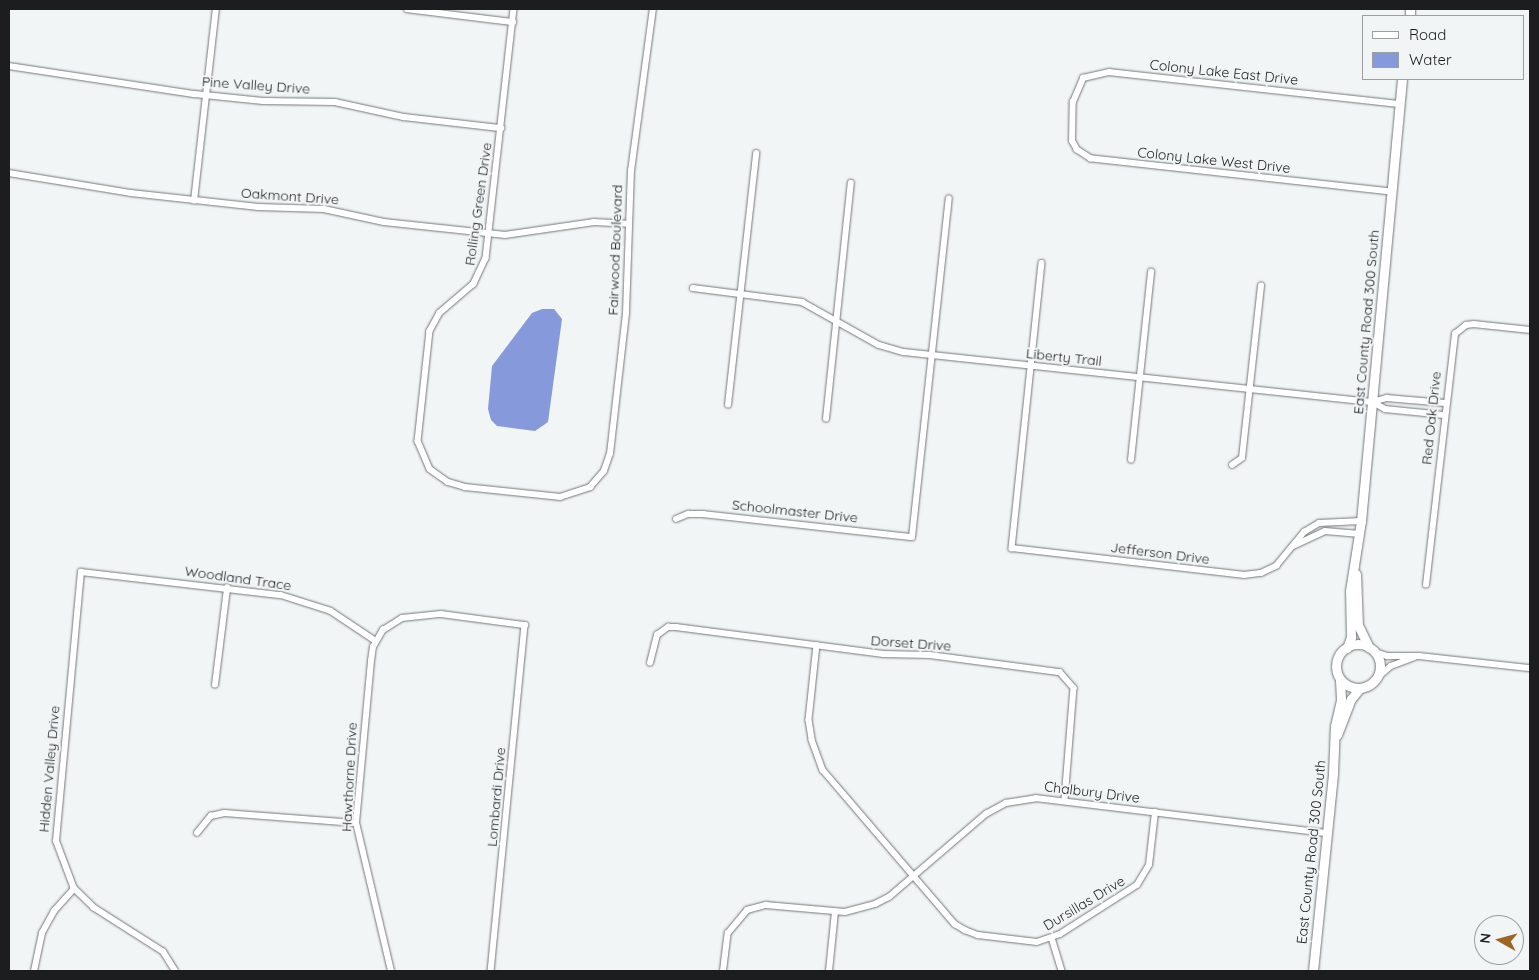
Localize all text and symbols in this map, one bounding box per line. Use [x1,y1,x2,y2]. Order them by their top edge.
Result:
legend [1362,15,1524,80]
text: Road [1409,25,1446,44]
text: Water [1409,50,1452,69]
street label: Colony Lake East Drive [1149,56,1299,88]
street label: Pine Valley Drive [201,73,311,97]
street label: Rolling Green Drive [461,141,495,267]
street label: Colony Lake West Drive [1137,144,1291,176]
street label: Oakmont Drive [240,184,340,208]
street label: Fairwood Boulevard [604,184,626,316]
street label: East County Road 300 South [1350,229,1382,415]
street label: Liberty Trail [1025,345,1103,369]
street label: Red Oak Drive [1418,371,1444,465]
street label: Schoolmaster Drive [731,496,859,526]
street label: Jefferson Drive [1109,539,1211,567]
street label: Woodland Trace [184,562,292,594]
street label: Dorset Drive [870,632,952,654]
street label: Hidden Valley Drive [35,705,63,833]
street label: Hawthorne Drive [338,722,360,832]
street label: Lombardi Drive [483,747,509,847]
street label: East County Road 300 South [1293,759,1329,945]
street label: Chalbury Drive [1043,778,1141,806]
street label: Dursillas Drive [1040,872,1128,934]
north arrow [1474,915,1524,965]
text: N [1476,932,1495,945]

